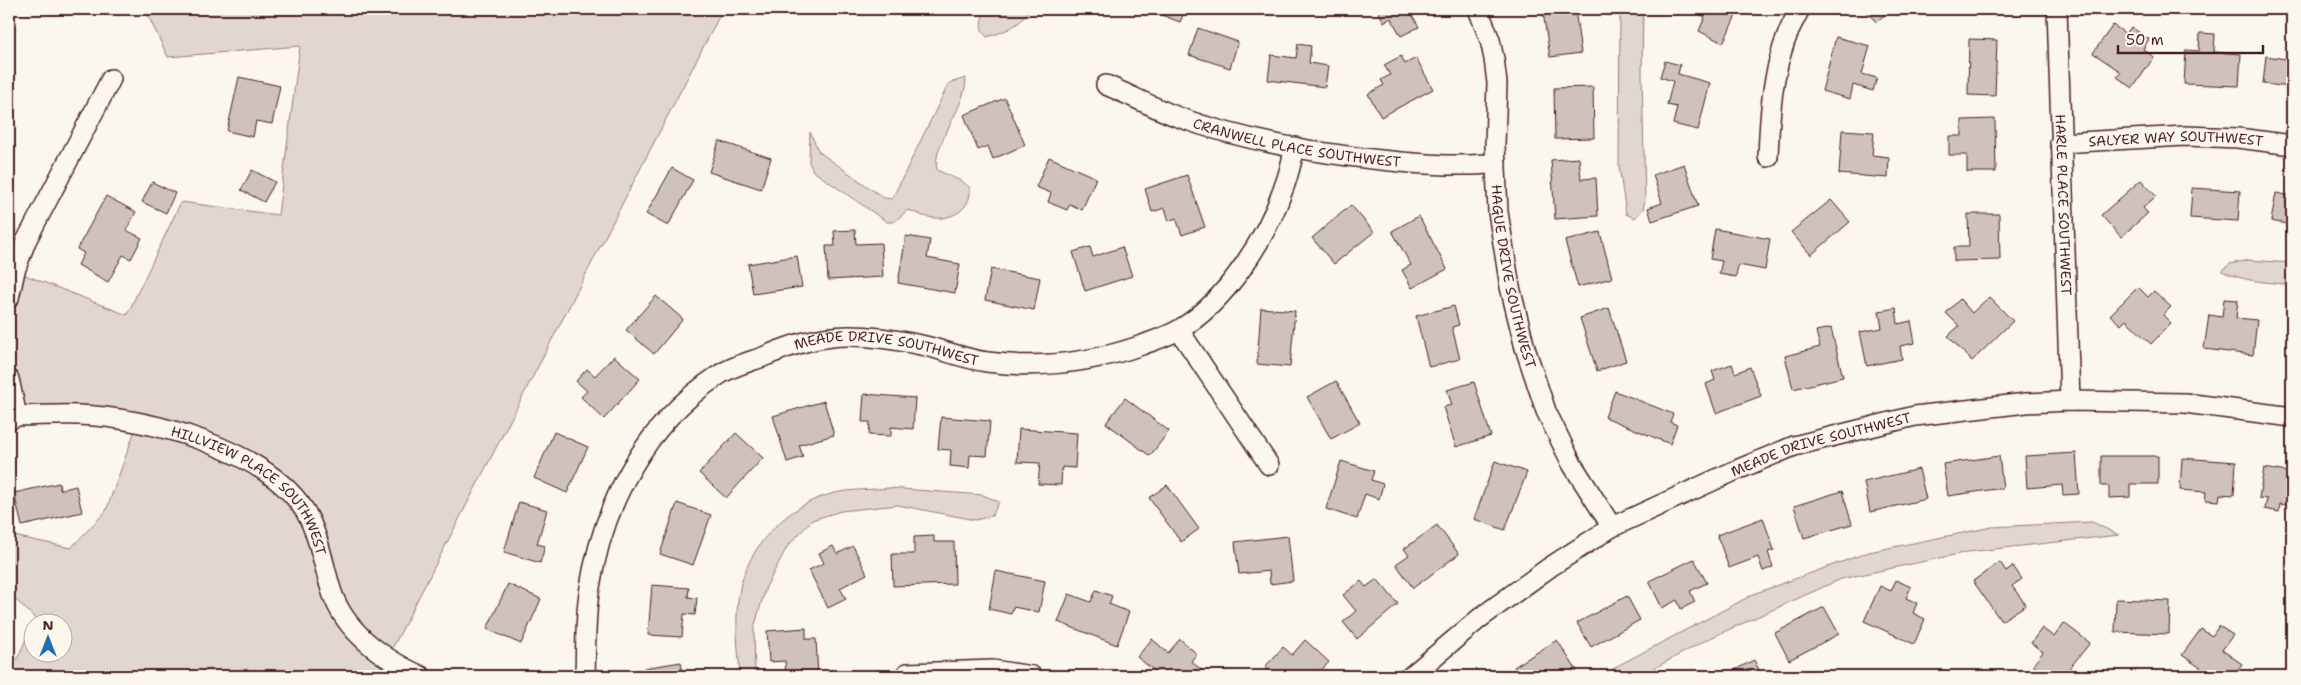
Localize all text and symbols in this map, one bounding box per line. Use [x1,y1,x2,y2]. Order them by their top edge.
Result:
scale bar [2118,22,2264,54]
text: 50 m [2126,30,2164,50]
street label: CRANWELL PLACE SOUTHWEST [1191,114,1402,171]
street label: HARLE PLACE SOUTHWEST [2051,114,2076,296]
street label: SALYER WAY SOUTHWEST [2088,127,2265,150]
street label: HAGUE DRIVE SOUTHWEST [1488,184,1540,371]
street label: MEADE DRIVE SOUTHWEST [792,327,981,370]
street label: MEADE DRIVE SOUTHWEST [1728,408,1913,480]
street label: HILLVIEW PLACE SOUTHWEST [169,422,331,558]
north arrow [22,612,72,662]
text: N [42,616,54,634]

